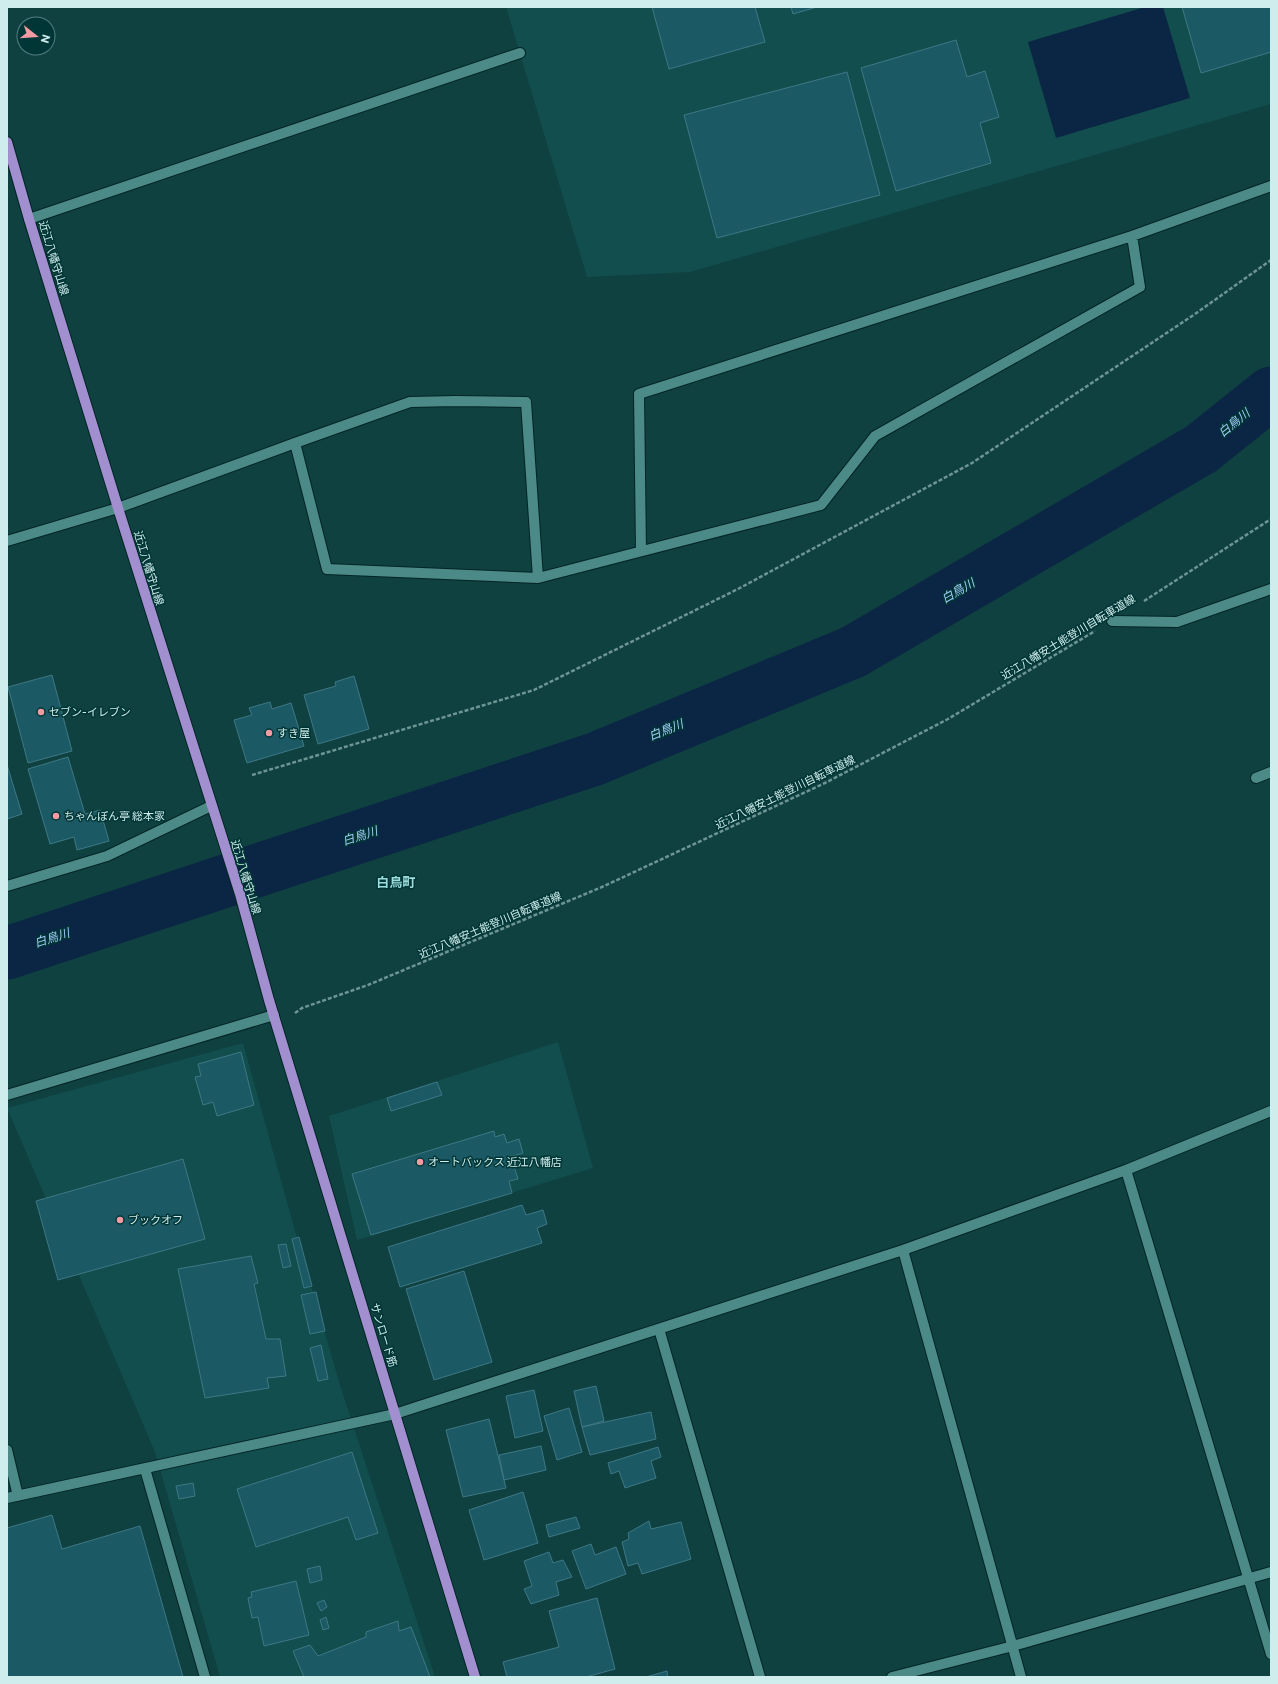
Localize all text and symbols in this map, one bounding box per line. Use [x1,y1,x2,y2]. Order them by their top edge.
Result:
north arrow [16,16,56,56]
text: N [39,33,53,45]
street label: 近江八幡守山線 [37,219,72,297]
water label: 白鳥川 [1215,404,1253,439]
street label: 近江八幡守山線 [132,529,167,607]
water label: 白鳥川 [938,574,978,605]
street label: 近江八幡安土能登川自転車道線 [998,591,1137,682]
place label: セブン-イレブン [49,705,131,718]
marker: セブン-イレブン [36,707,46,717]
water label: 白鳥川 [646,715,687,742]
place label: すき屋 [277,726,310,739]
marker: すき屋 [264,728,274,738]
street label: 近江八幡安土能登川自転車道線 [713,752,857,831]
place label: ちゃんぽん亭 総本家 [64,809,165,822]
marker: ちゃんぽん亭 総本家 [51,811,61,821]
water label: 白鳥川 [340,822,381,847]
street label: 近江八幡守山線 [229,838,264,916]
district label: 白鳥町 [376,874,416,890]
street label: 近江八幡安土能登川自転車道線 [416,888,563,961]
water label: 白鳥川 [32,924,73,949]
place label: オートバックス 近江八幡店 [428,1155,562,1168]
marker: オートバックス 近江八幡店 [415,1157,425,1167]
place label: ブックオフ [128,1213,183,1226]
marker: ブックオフ [115,1215,125,1225]
street label: サンロード筋 [369,1301,400,1368]

